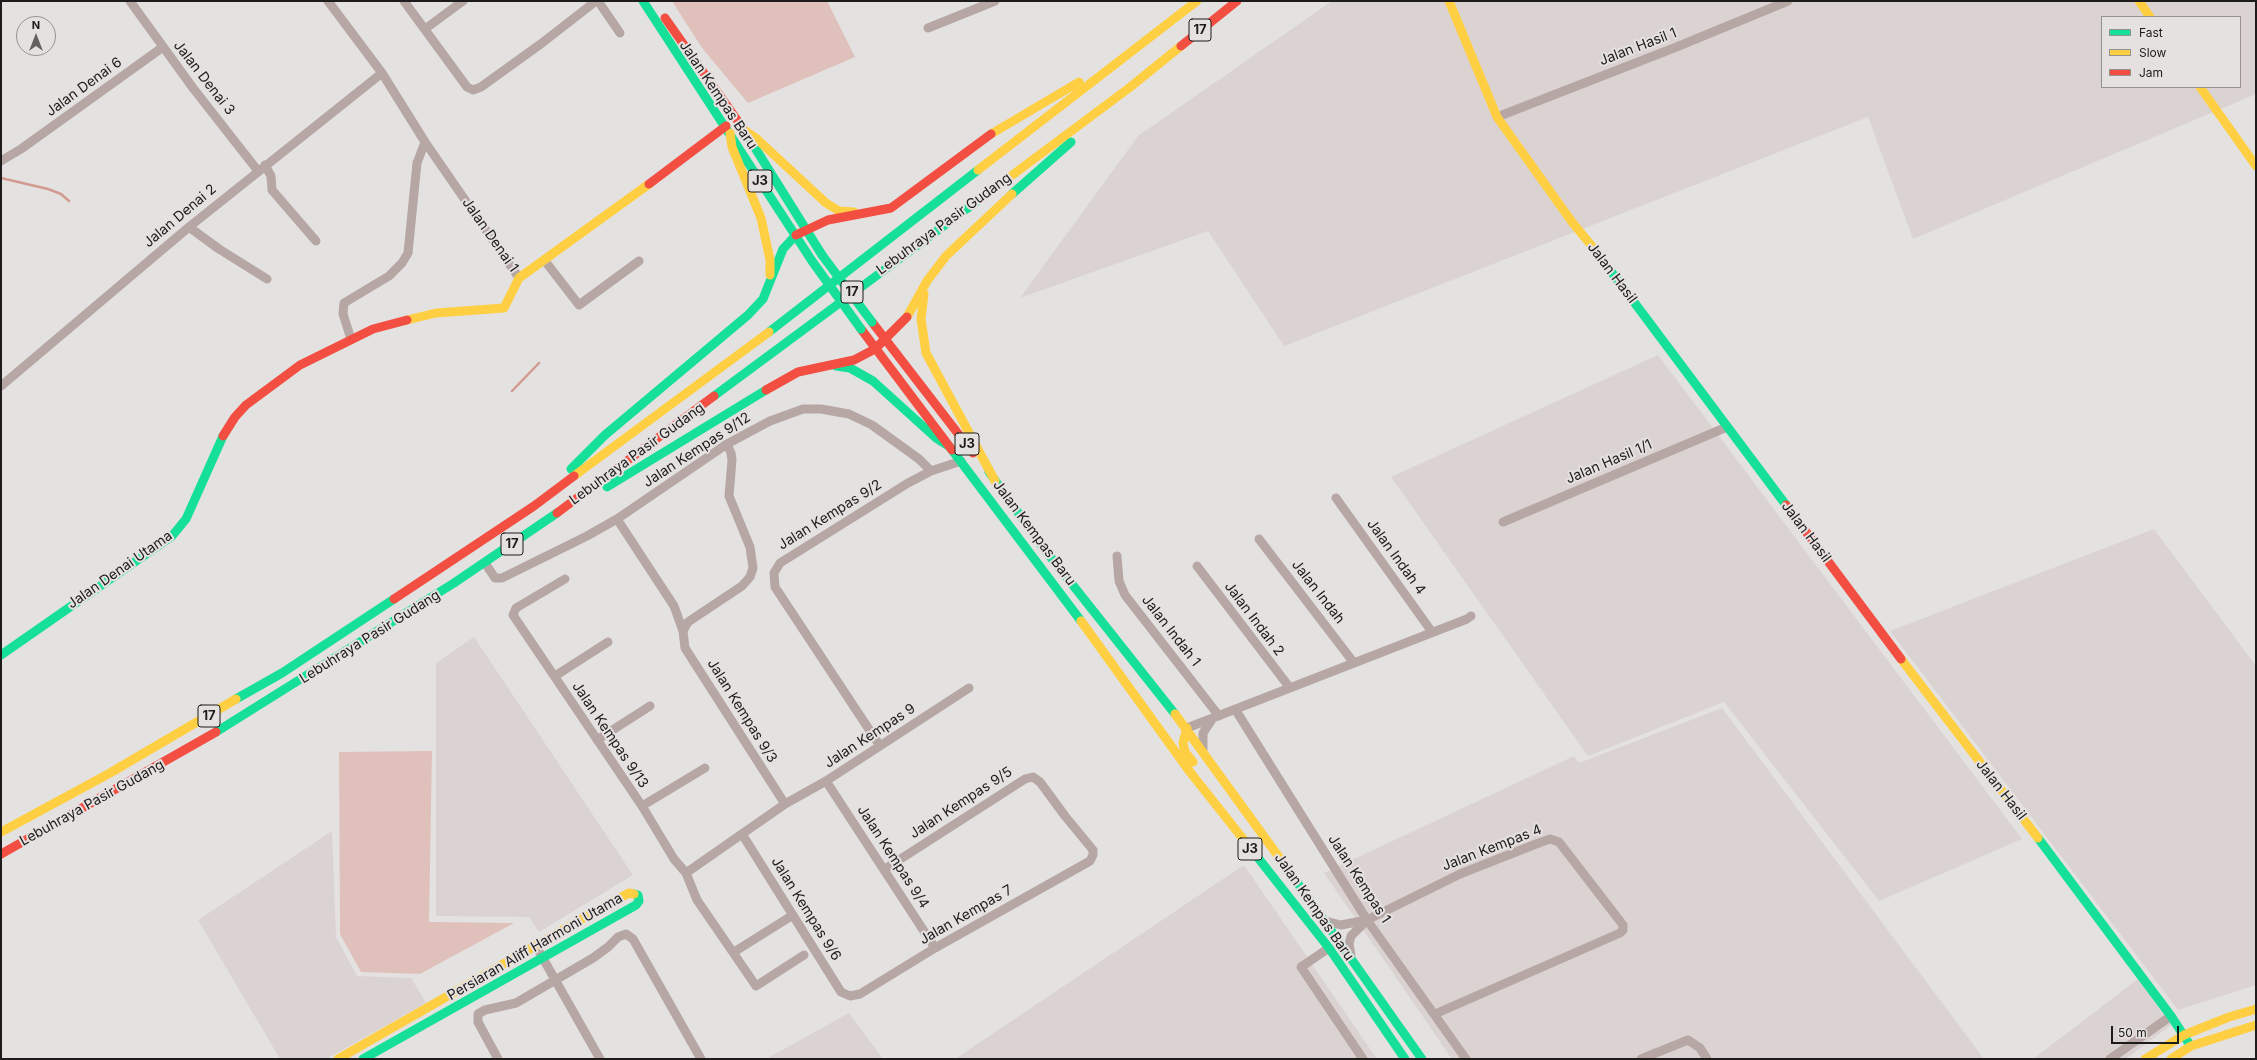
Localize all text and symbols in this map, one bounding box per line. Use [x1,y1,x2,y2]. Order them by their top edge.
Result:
north arrow [16,16,56,56]
legend [2101,16,2241,88]
text: N [32,18,40,32]
road number: 17 [1189,19,1211,41]
street label: Jalan Hasil 1 [1597,25,1679,69]
text: Fast [2139,25,2163,40]
street label: Jalan Denai 3 [170,37,238,119]
street label: Jalan Kempas Baru [676,38,760,152]
text: Slow [2139,45,2166,60]
street label: Jalan Denai 6 [43,54,125,120]
text: Jam [2139,65,2163,80]
street label: Lebuhraya Pasir Gudang [873,169,1015,279]
road number: J3 [748,170,772,192]
street label: Jalan Denai 2 [140,181,220,251]
street label: Jalan Denai 1 [458,195,522,275]
street label: Jalan Hasil [1584,239,1640,307]
road number: 17 [841,281,863,303]
street label: Lebuhraya Pasir Gudang [566,399,708,509]
street label: Jalan Kempas 9/12 [640,409,754,491]
road number: J3 [955,433,979,455]
street label: Jalan Hasil 1/1 [1563,436,1655,488]
street label: Jalan Kempas 9/2 [775,476,885,554]
street label: Jalan Kempas Baru [989,477,1079,589]
street label: Jalan Hasil [1778,498,1834,566]
street label: Jalan Indah 4 [1363,516,1429,598]
street label: Jalan Denai Utama [64,528,176,612]
road number: 17 [501,533,523,555]
street label: Jalan Indah [1288,557,1348,627]
street label: Jalan Indah 2 [1221,579,1287,659]
street label: Lebuhraya Pasir Gudang [297,587,443,687]
street label: Jalan Indah 1 [1138,592,1204,670]
street label: Jalan Kempas 9/3 [703,656,781,766]
street label: Jalan Kempas 9/13 [568,679,652,791]
street label: Jalan Kempas 9 [821,700,919,772]
road number: 17 [198,705,220,727]
street label: Lebuhraya Pasir Gudang [17,756,167,850]
street label: Jalan Hasil [1972,757,2030,823]
street label: Jalan Kempas 9/5 [907,764,1015,842]
street label: Jalan Kempas 9/4 [853,802,933,912]
street label: Jalan Kempas 4 [1440,821,1544,875]
street label: Jalan Kempas 1 [1324,832,1394,926]
road number: J3 [1238,838,1262,860]
street label: Jalan Kempas Baru [1271,850,1357,964]
street label: Jalan Kempas 9/6 [767,854,845,964]
street label: Jalan Kempas 7 [917,882,1015,948]
street label: Persiaran Aliff Harmoni Utama [444,890,626,1004]
scale bar [2113,1018,2181,1044]
text: 50 m [2118,1025,2147,1040]

